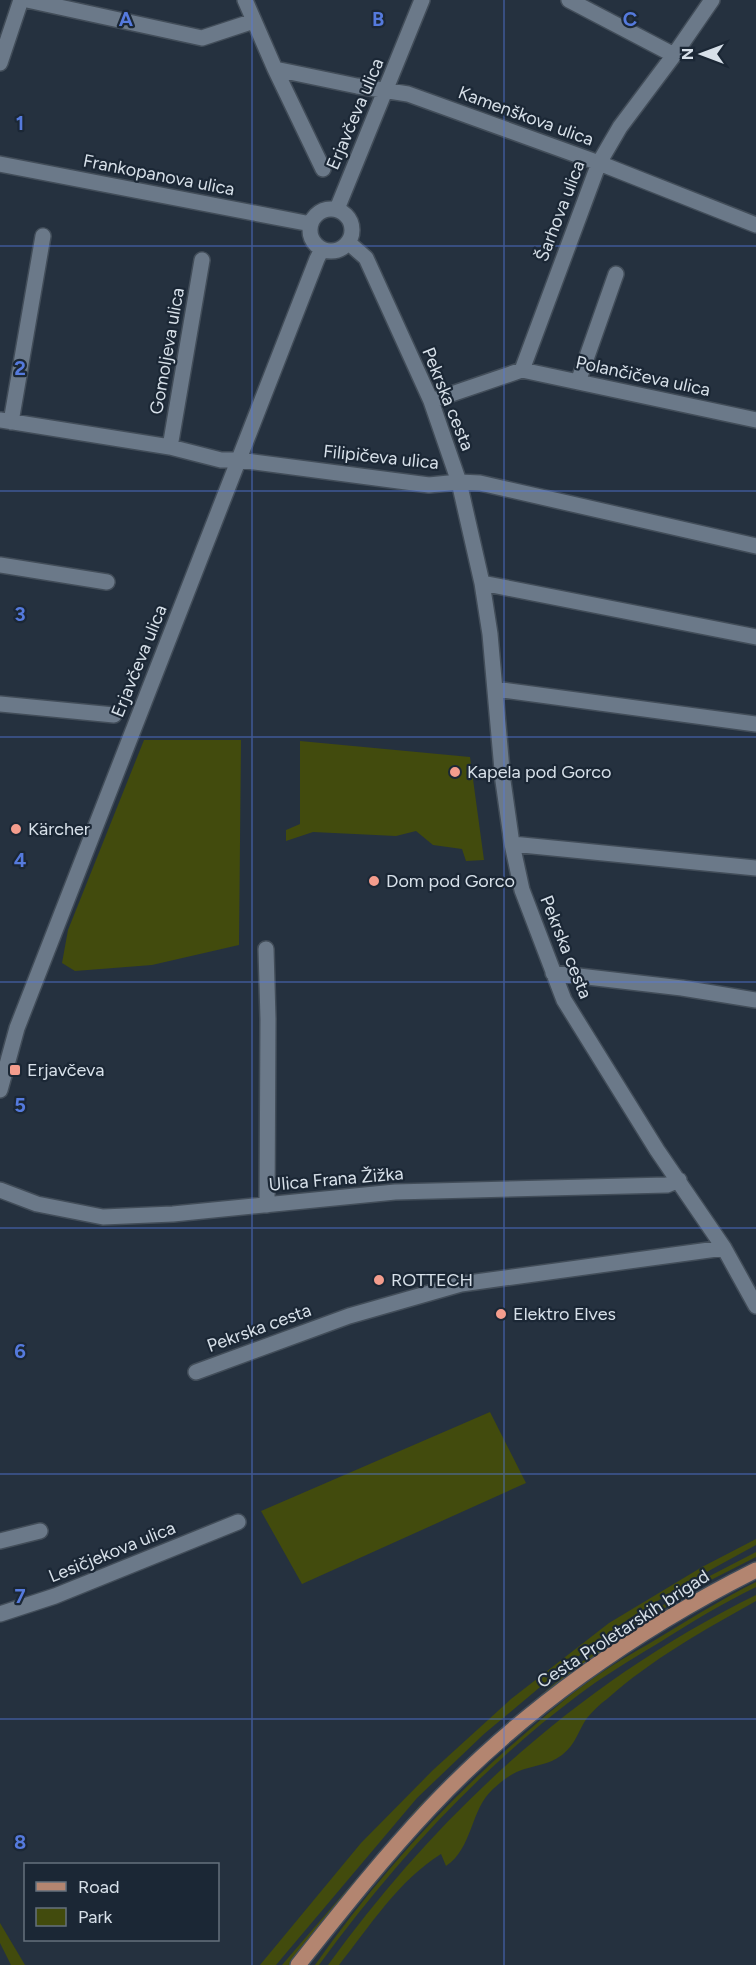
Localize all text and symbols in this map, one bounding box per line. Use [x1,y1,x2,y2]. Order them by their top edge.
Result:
text: A [119,7,134,31]
text: B [372,7,384,31]
text: C [623,7,637,31]
north arrow [672,24,732,84]
text: N [678,48,697,60]
street label: Erjavčeva ulica [322,55,388,173]
street label: Kamenškova ulica [455,81,597,151]
text: 1 [16,111,24,135]
street label: Frankopanova ulica [81,150,237,200]
street label: Šarhova ulica [531,157,589,265]
street label: Gomoljeva ulica [145,286,189,416]
street label: Pekrska cesta [417,344,479,454]
street label: Polančičeva ulica [574,351,712,401]
text: 2 [14,356,26,380]
street label: Filipičeva ulica [322,440,440,474]
text: 3 [14,602,26,626]
street label: Erjavčeva ulica [107,602,171,720]
place label: Kapela pod Gorco [467,761,612,783]
marker: Kapela pod Gorco [448,765,462,779]
place label: Kärcher [28,818,90,840]
marker: Kärcher [9,822,23,836]
text: 4 [14,848,27,872]
place label: Dom pod Gorco [386,870,515,892]
marker: Dom pod Gorco [367,874,381,888]
street label: Pekrska cesta [535,892,597,1002]
place label: Erjavčeva [27,1059,104,1081]
marker: Erjavčeva [8,1063,22,1077]
text: 5 [14,1093,26,1117]
street label: Ulica Frana Žižka [268,1162,404,1196]
place label: ROTTECH [391,1269,473,1291]
marker: ROTTECH [372,1273,386,1287]
street label: Pekrska cesta [204,1299,314,1357]
place label: Elektro Elves [513,1303,616,1325]
marker: Elektro Elves [494,1307,508,1321]
text: 6 [14,1339,26,1363]
street label: Lesičjekova ulica [45,1517,179,1587]
street label: Cesta Proletarskih brigad [533,1565,713,1693]
text: 7 [14,1584,26,1608]
text: 8 [14,1830,26,1854]
legend [24,1863,219,1941]
text: Road [78,1876,119,1898]
text: Park [78,1906,113,1928]

